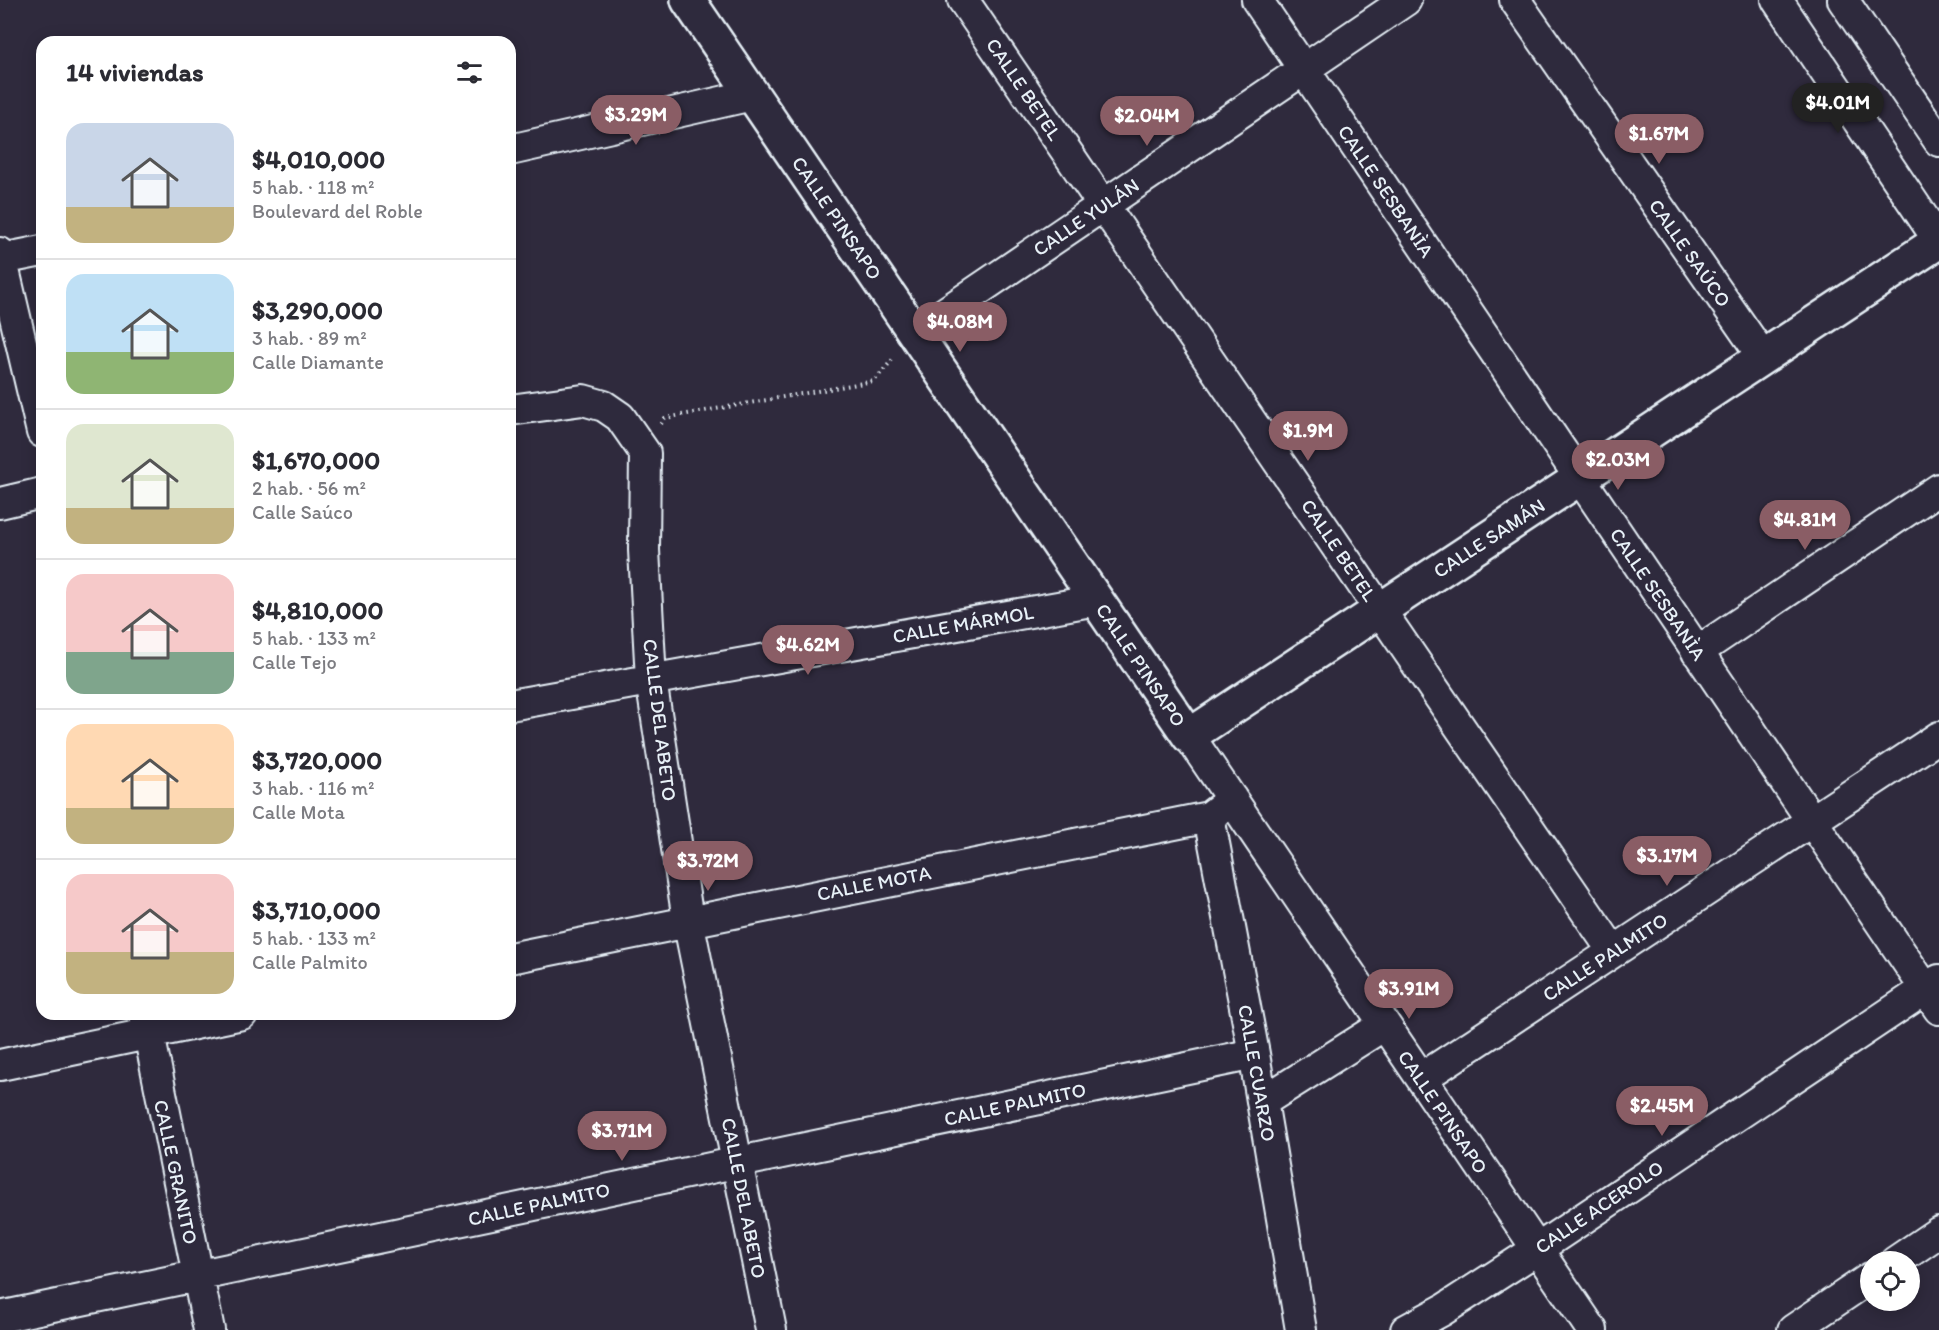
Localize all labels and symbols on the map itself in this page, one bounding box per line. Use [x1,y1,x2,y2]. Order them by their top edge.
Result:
street label: CALLE BETEL [981,33,1067,145]
pin: $4.01M [1789,83,1887,134]
pin: $3.29M [587,95,685,146]
pin: $2.04M [1098,96,1196,147]
pin: $1.67M [1610,114,1708,165]
street label: CALLE SESBANÌA [1333,120,1439,262]
street label: CALLE PINSAPO [787,152,887,284]
street label: CALLE YULÁN [1028,173,1144,261]
street label: CALLE SAÚCO [1644,194,1736,312]
pin: $4.08M [911,302,1009,353]
pin: $1.9M [1266,411,1350,462]
pin: $2.03M [1569,440,1667,491]
street label: CALLE SAMÁN [1429,493,1549,583]
street label: CALLE BETEL [1296,494,1382,606]
pin: $4.81M [1756,500,1854,551]
street label: CALLE SESBANÌA [1605,523,1711,665]
street label: CALLE PINSAPO [1091,599,1191,731]
street label: CALLE MÁRMOL [891,600,1035,648]
pin: $4.62M [759,625,857,676]
street label: CALLE DEL ABETO [638,638,682,802]
pin: $3.17M [1618,836,1716,887]
pin: $3.72M [659,841,757,892]
street label: CALLE MOTA [815,860,933,906]
street label: CALLE PALMITO [1538,908,1672,1006]
pin: $3.91M [1360,969,1458,1020]
street label: CALLE CUARZO [1233,1003,1281,1143]
street label: CALLE PINSAPO [1393,1046,1493,1178]
street label: CALLE PALMITO [942,1077,1088,1131]
pin: $2.45M [1613,1086,1711,1137]
street label: CALLE GRANITO [149,1098,203,1246]
pin: $3.71M [573,1111,671,1162]
street label: CALLE DEL ABETO [717,1116,771,1280]
street label: CALLE ACEROLO [1530,1155,1668,1259]
street label: CALLE PALMITO [466,1177,612,1231]

